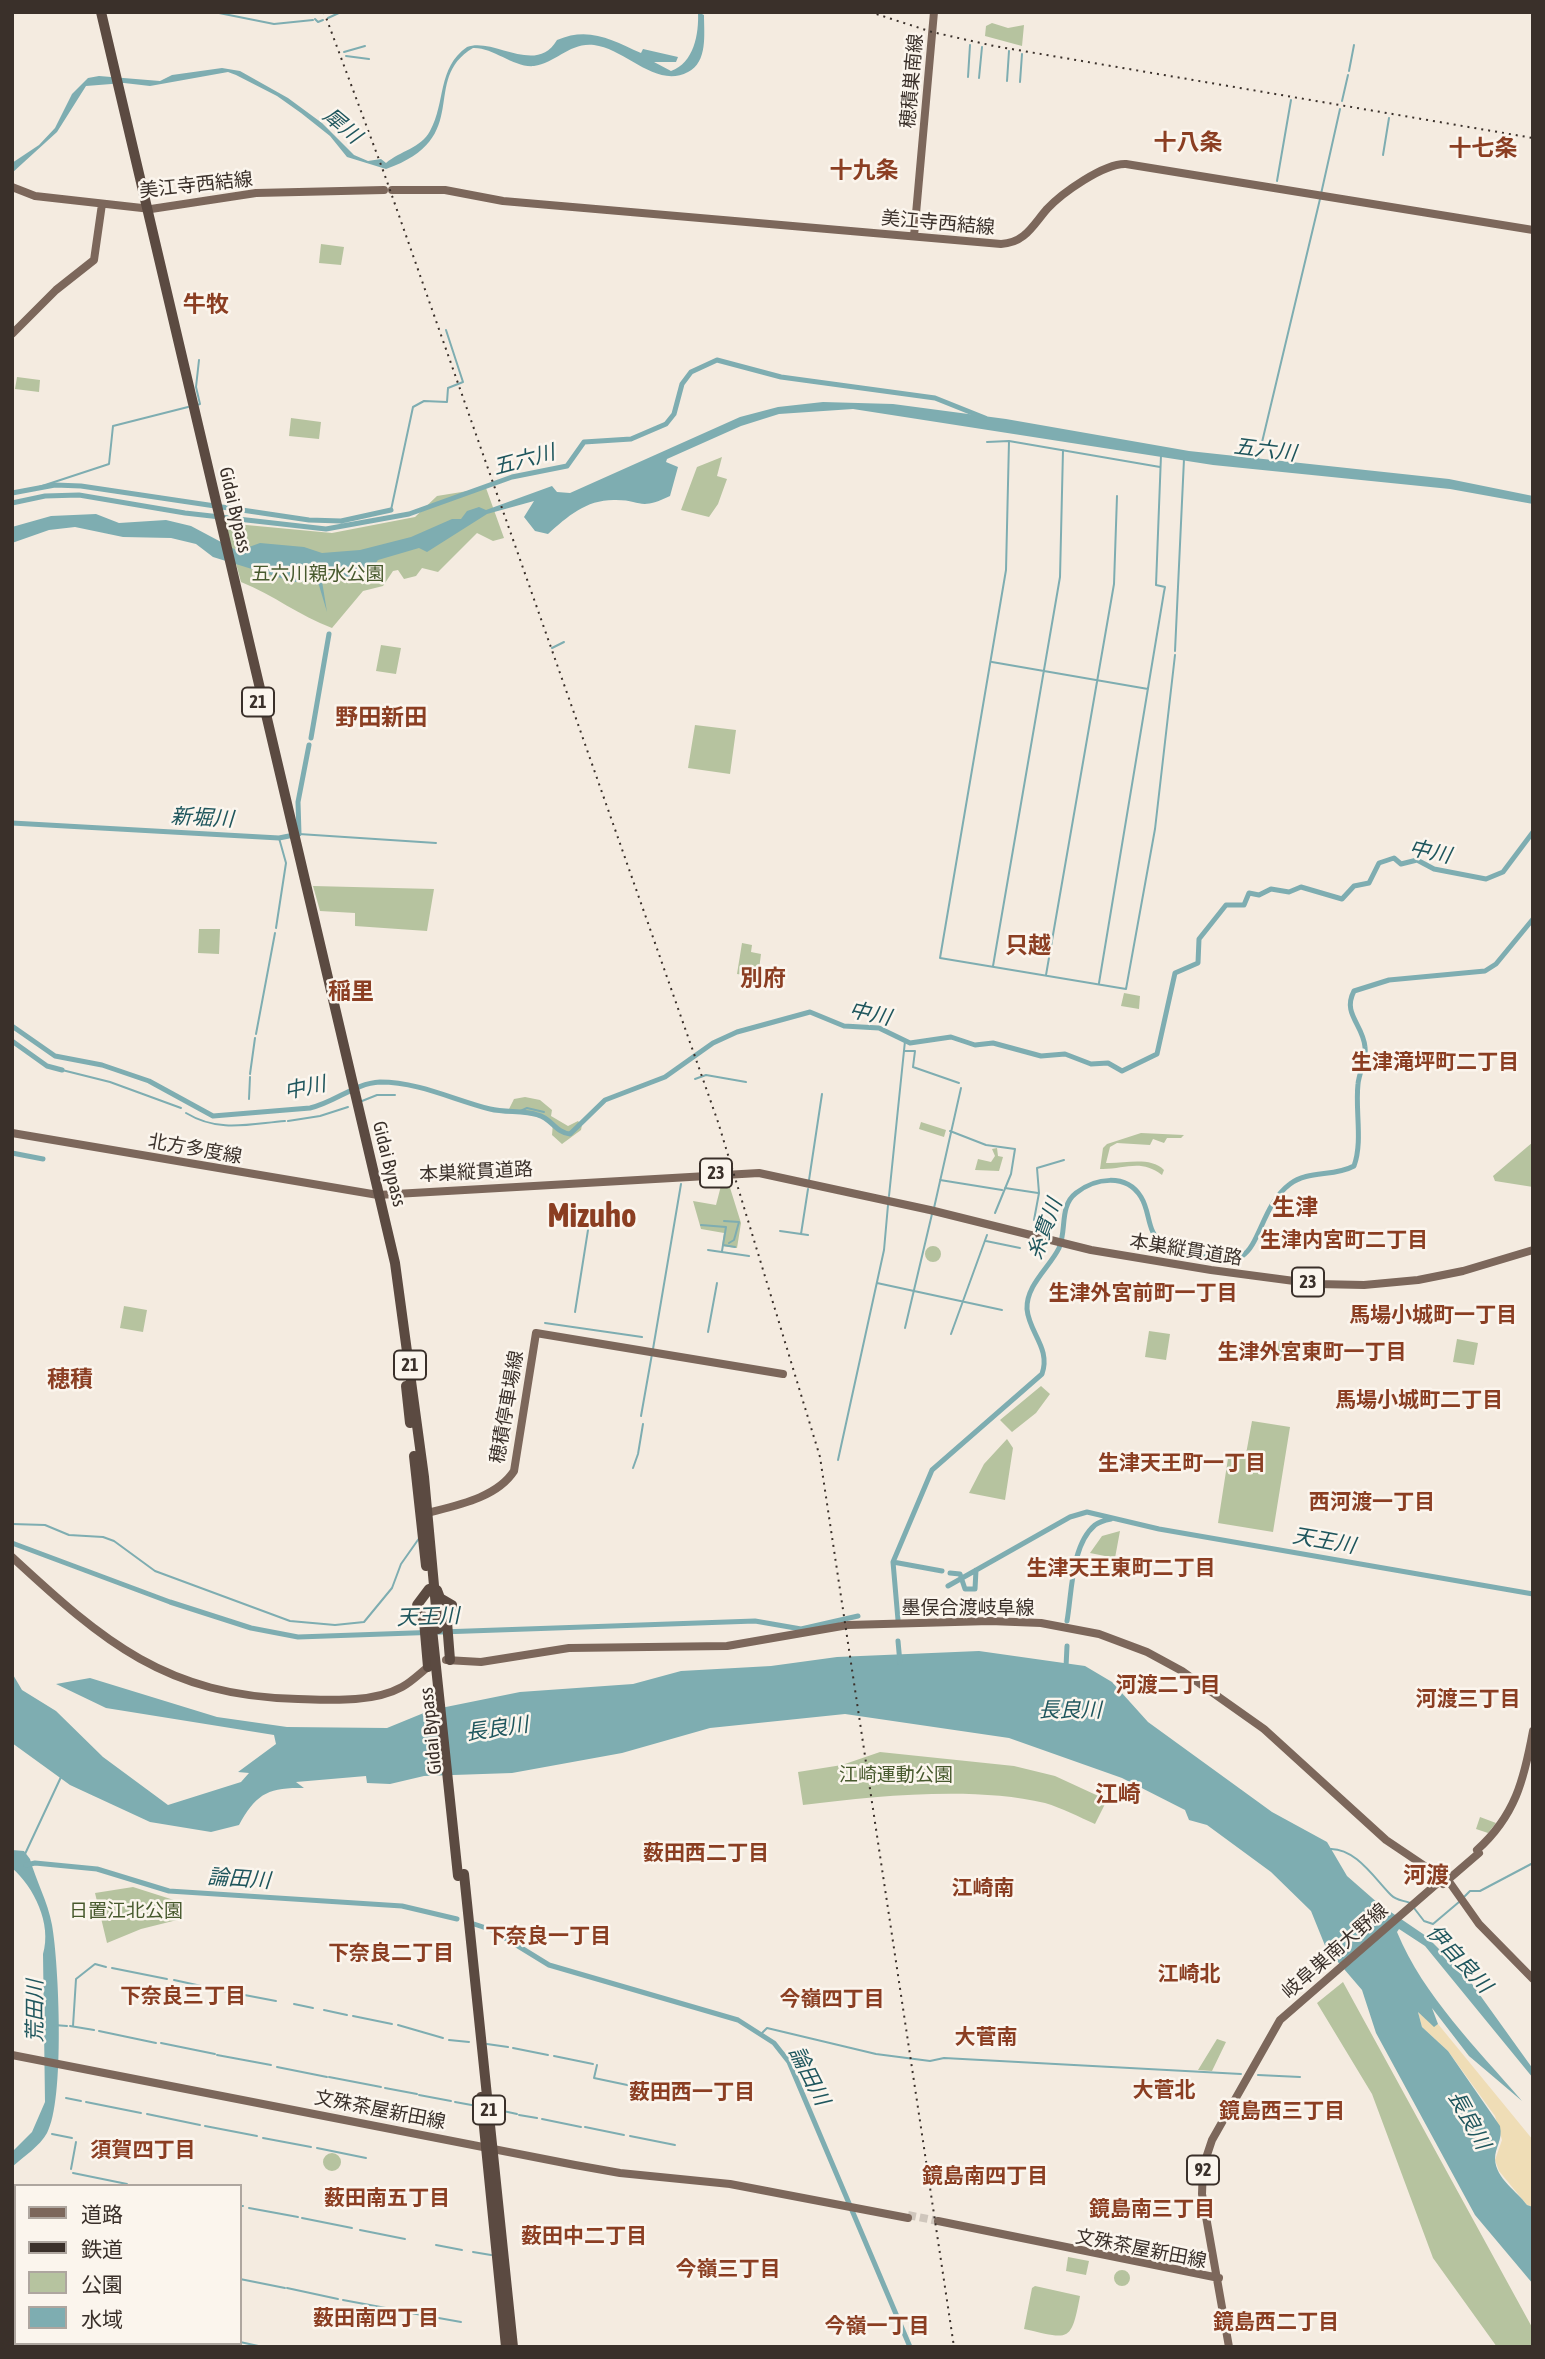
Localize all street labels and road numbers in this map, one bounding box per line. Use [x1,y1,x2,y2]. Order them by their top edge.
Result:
street label: 穂積巣南線 [897,33,927,129]
street label: 美江寺西結線 [138,168,254,202]
street label: 美江寺西結線 [880,207,996,239]
street label: Gidai Bypass [214,465,256,555]
road number: 21 [242,688,274,716]
street label: Gidai Bypass [367,1119,411,1209]
street label: 北方多度線 [146,1130,244,1168]
street label: 本巣縦貫道路 [418,1158,534,1186]
road number: 23 [700,1158,732,1188]
street label: 本巣縦貫道路 [1128,1230,1244,1270]
road number: 23 [1292,1268,1324,1296]
street label: 穂積停車場線 [486,1349,528,1465]
road number: 21 [394,1350,426,1380]
street label: 墨俣合渡岐阜線 [902,1597,1034,1619]
street label: Gidai Bypass [415,1686,447,1776]
street label: 岐阜巣南大野線 [1277,1899,1393,2003]
street label: 文殊茶屋新田線 [313,2086,447,2134]
road number: 21 [473,2096,505,2124]
road number: 92 [1187,2156,1219,2184]
street label: 文殊茶屋新田線 [1074,2225,1208,2273]

